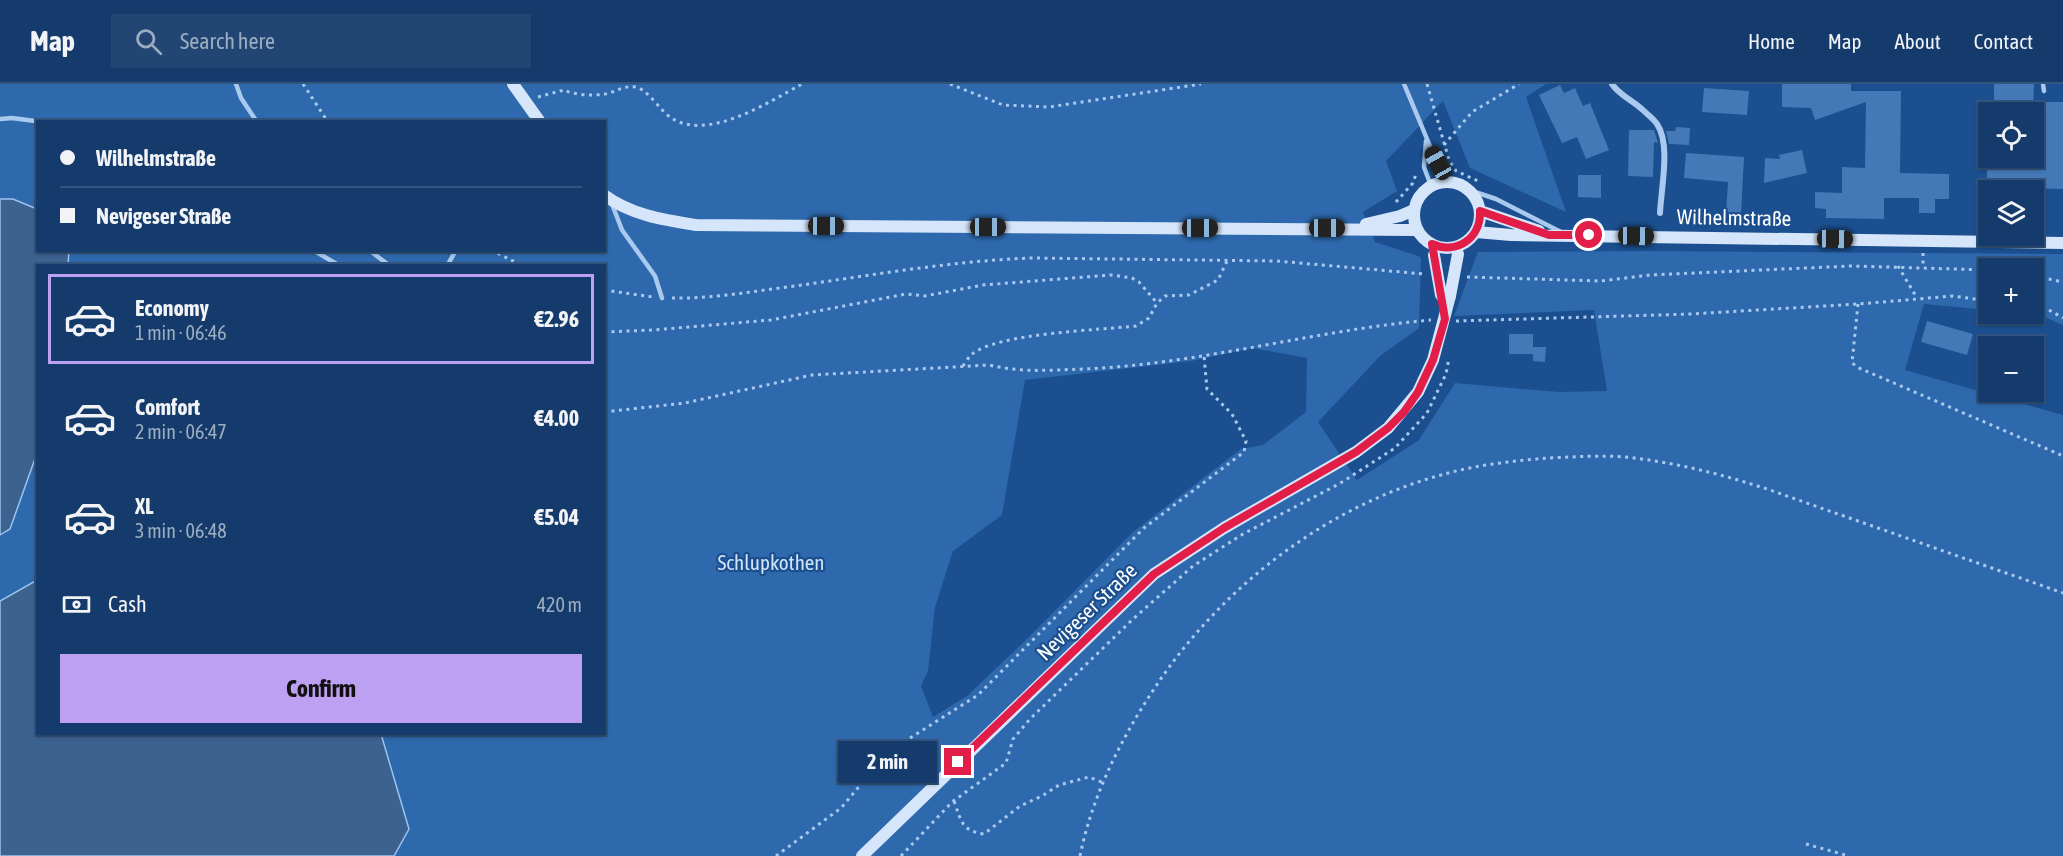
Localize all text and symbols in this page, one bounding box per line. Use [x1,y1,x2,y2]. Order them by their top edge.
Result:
search box [111,14,531,68]
text: Map [30,25,75,57]
icon: search [132,25,165,58]
text: Search here [180,28,275,54]
text: Home [1748,29,1795,53]
text: Map [1828,29,1862,53]
text: About [1895,29,1941,53]
text: Contact [1974,29,2033,53]
map controls [1978,102,2044,402]
button: locate [1978,102,2044,168]
car [1421,143,1455,183]
text: Wilhelmstraße [96,145,216,171]
button: layers [1978,180,2044,246]
text: Nevigeser Straße [96,203,231,229]
street label: Wilhelmstraße [1677,204,1791,230]
car [808,217,844,235]
car [970,218,1006,236]
car [1182,219,1218,237]
car [1309,219,1345,237]
route start [1575,221,1602,248]
car [1618,227,1654,245]
car [1817,230,1853,248]
button: + [1978,258,2044,324]
icon: car [63,292,117,346]
text: Economy [135,295,209,321]
text: €2.96 [534,306,579,332]
text: 1 min · 06:46 [135,321,227,344]
button: − [1978,336,2044,402]
icon: car [63,391,117,445]
text: Comfort [135,394,200,420]
text: €4.00 [534,405,579,431]
text: 2 min · 06:47 [135,420,227,443]
icon: car [63,490,117,544]
text: XL [135,493,153,519]
text: €5.04 [534,504,579,530]
text: 3 min · 06:48 [135,519,227,542]
park label: Schlupkothen [717,550,825,574]
street label: Nevigeser Straße [1032,558,1141,665]
icon: cash [60,588,93,621]
text: Cash [108,591,147,617]
text: 420 m [537,593,582,616]
button: Confirm [60,654,582,723]
callout: 2 min [838,741,937,783]
route end [944,748,971,775]
text: 2 min [867,750,908,773]

